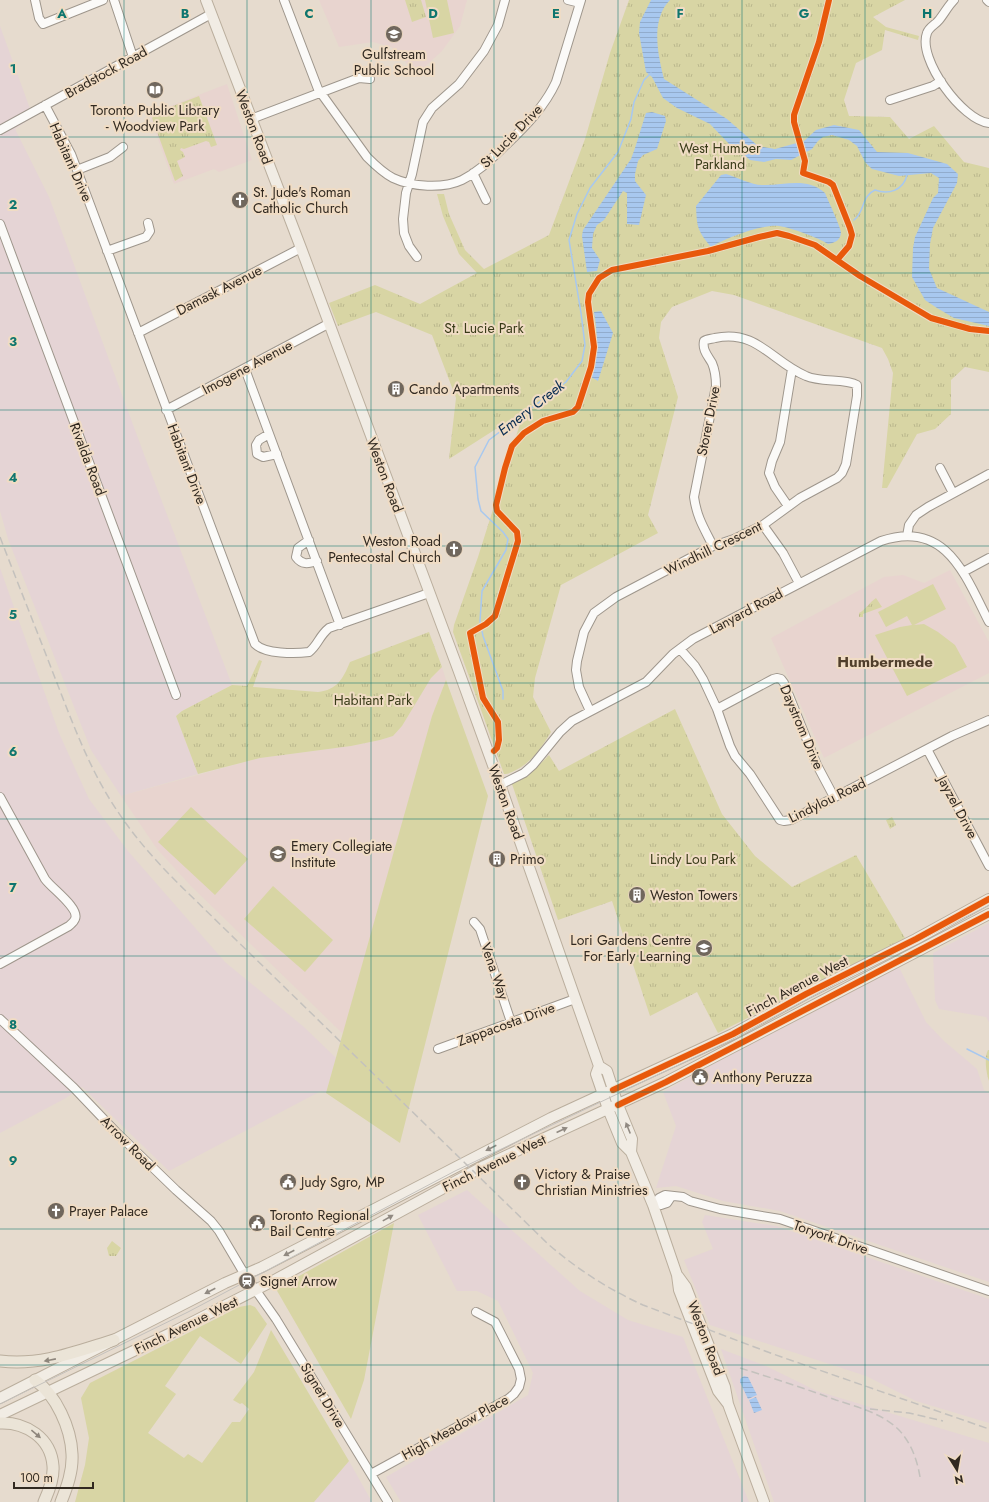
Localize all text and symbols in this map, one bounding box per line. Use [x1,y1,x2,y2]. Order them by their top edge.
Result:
text: A [56,4,67,23]
text: B [181,4,190,23]
text: C [304,4,314,23]
text: D [428,4,438,23]
text: E [552,4,560,23]
text: F [676,4,684,23]
text: G [799,4,810,23]
text: H [922,4,932,23]
school or university icon: Gulfstream Public School [384,24,404,44]
street label: Bradstock Road [61,41,151,103]
place label: Gulfstream Public School [354,44,434,80]
text: 1 [10,59,16,78]
library icon: Toronto Public Library - Woodview Park [145,80,165,100]
street label: Weston Road [231,87,277,167]
place label: Toronto Public Library - Woodview Park [91,100,220,136]
street label: St Lucie Drive [476,100,546,172]
street label: Habitant Drive [45,119,97,205]
park label: West Humber Parkland [679,138,761,174]
place label: St. Jude's Roman Catholic Church [253,182,351,218]
church icon: St. Jude's Roman Catholic Church [230,190,250,210]
text: 2 [9,195,17,214]
street label: Damask Avenue [173,260,265,320]
park label: St. Lucie Park [444,318,525,338]
text: 3 [9,332,17,351]
street label: Imogene Avenue [198,335,296,399]
water label: Emery Creek [493,375,570,441]
building icon: Cando Apartments [386,379,406,399]
place label: Cando Apartments [409,379,519,399]
street label: Storer Drive [691,384,725,458]
street label: Rivalda Road [65,420,111,498]
street label: Habitant Drive [163,421,211,507]
street label: Weston Road [362,435,408,515]
text: 4 [8,468,18,487]
street label: Windhill Crescent [661,515,766,580]
place label: Weston Road Pentecostal Church [328,531,441,567]
church icon: Weston Road Pentecostal Church [444,539,464,559]
street label: Lanyard Road [706,583,786,639]
text: 5 [9,605,17,624]
district label: Humbermede [837,651,933,673]
street label: Daystrom Drive [775,682,829,772]
park label: Habitant Park [334,690,413,710]
text: 6 [9,742,18,761]
street label: Weston Road [483,762,529,842]
street label: Jayzel Drive [932,770,983,842]
street label: Lindylou Road [785,773,869,827]
place label: Emery Collegiate Institute [291,836,392,872]
school or university icon: Emery Collegiate Institute [268,844,288,864]
building icon: Primo [487,849,507,869]
place label: Primo [510,849,545,869]
park label: Lindy Lou Park [650,849,737,869]
text: 7 [9,878,17,897]
building icon: Weston Towers [627,885,647,905]
place label: Weston Towers [650,885,738,905]
place label: Lori Gardens Centre For Early Learning [570,930,691,966]
school or university icon: Lori Gardens Centre For Early Learning [694,938,714,958]
street label: Vena Way [476,940,514,1003]
street label: Finch Avenue West [742,950,852,1021]
street label: Zappacosta Drive [454,997,558,1051]
text: 8 [9,1015,17,1034]
public building icon: Anthony Peruzza [690,1067,710,1087]
place label: Anthony Peruzza [713,1067,812,1087]
street label: Arrow Road [96,1111,160,1175]
one-way arrow [625,1123,631,1134]
one-way arrow [557,1127,568,1133]
street label: Finch Avenue West [439,1129,550,1197]
one-way arrow [485,1145,497,1151]
text: 9 [9,1151,18,1170]
place label: Victory & Praise Christian Ministries [535,1164,648,1200]
public building icon: Judy Sgro, MP [278,1172,298,1192]
place label: Judy Sgro, MP [299,1172,385,1192]
church icon: Victory & Praise Christian Ministries [512,1172,532,1192]
church icon: Prayer Palace [46,1201,66,1221]
place label: Prayer Palace [69,1201,148,1221]
place label: Toronto Regional Bail Centre [270,1205,369,1241]
public building icon: Toronto Regional Bail Centre [247,1213,267,1233]
one-way arrow [383,1215,394,1221]
street label: Toryork Drive [791,1215,871,1259]
one-way arrow [283,1250,295,1256]
station icon: Signet Arrow [237,1271,257,1291]
place label: Signet Arrow [260,1271,337,1291]
one-way arrow [204,1288,216,1294]
street label: Finch Avenue West [131,1291,242,1359]
street label: Weston Road [683,1298,729,1378]
one-way arrow [44,1357,56,1363]
street label: Signet Drive [296,1359,350,1431]
street label: High Meadow Place [398,1389,512,1465]
one-way arrow [31,1430,41,1439]
north arrow [937,1450,977,1490]
scale bar [14,1464,93,1490]
text: 100 m [20,1469,53,1487]
text: N [953,1471,965,1489]

